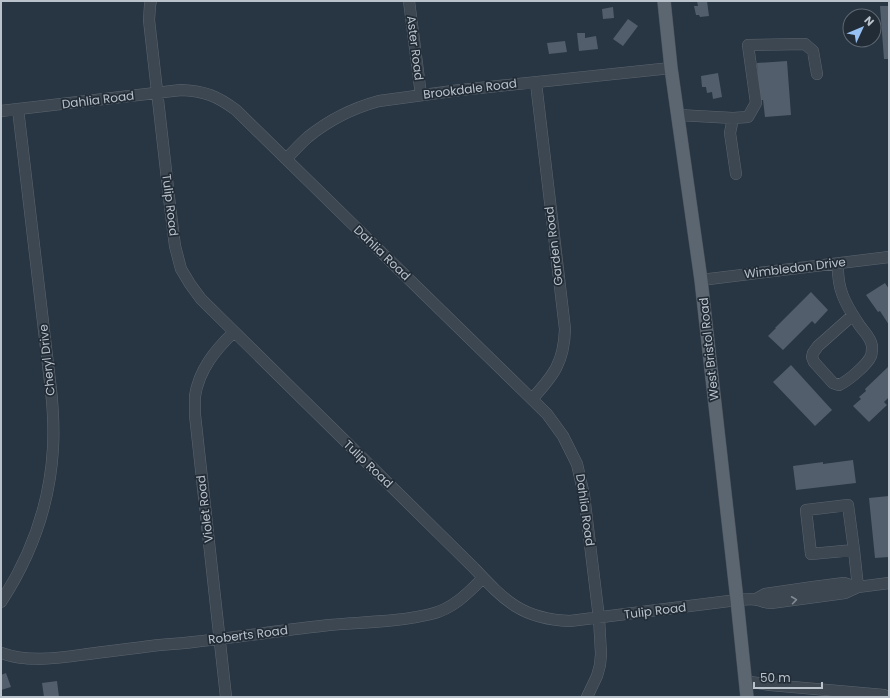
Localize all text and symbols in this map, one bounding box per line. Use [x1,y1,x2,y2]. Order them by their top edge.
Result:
north arrow [842,8,882,48]
text: N [861,13,878,30]
street label: Aster Road [403,15,428,81]
street label: Brookdale Road [422,74,518,103]
street label: Dahlia Road [61,87,135,112]
street label: Tulip Road [158,173,183,237]
street label: Garden Road [540,206,567,287]
street label: Dahlia Road [350,221,414,284]
street label: Wimbledon Drive [743,253,847,282]
street label: West Bristol Road [695,297,722,401]
street label: Cheryl Drive [34,323,59,397]
street label: Tulip Road [340,436,397,491]
street label: Dahlia Road [572,473,599,547]
street label: Violet Road [192,474,217,544]
one-way arrow [791,596,797,605]
street label: Tulip Road [623,598,687,623]
street label: Roberts Road [207,621,289,648]
scale bar [754,664,822,690]
text: 50 m [760,669,791,686]

